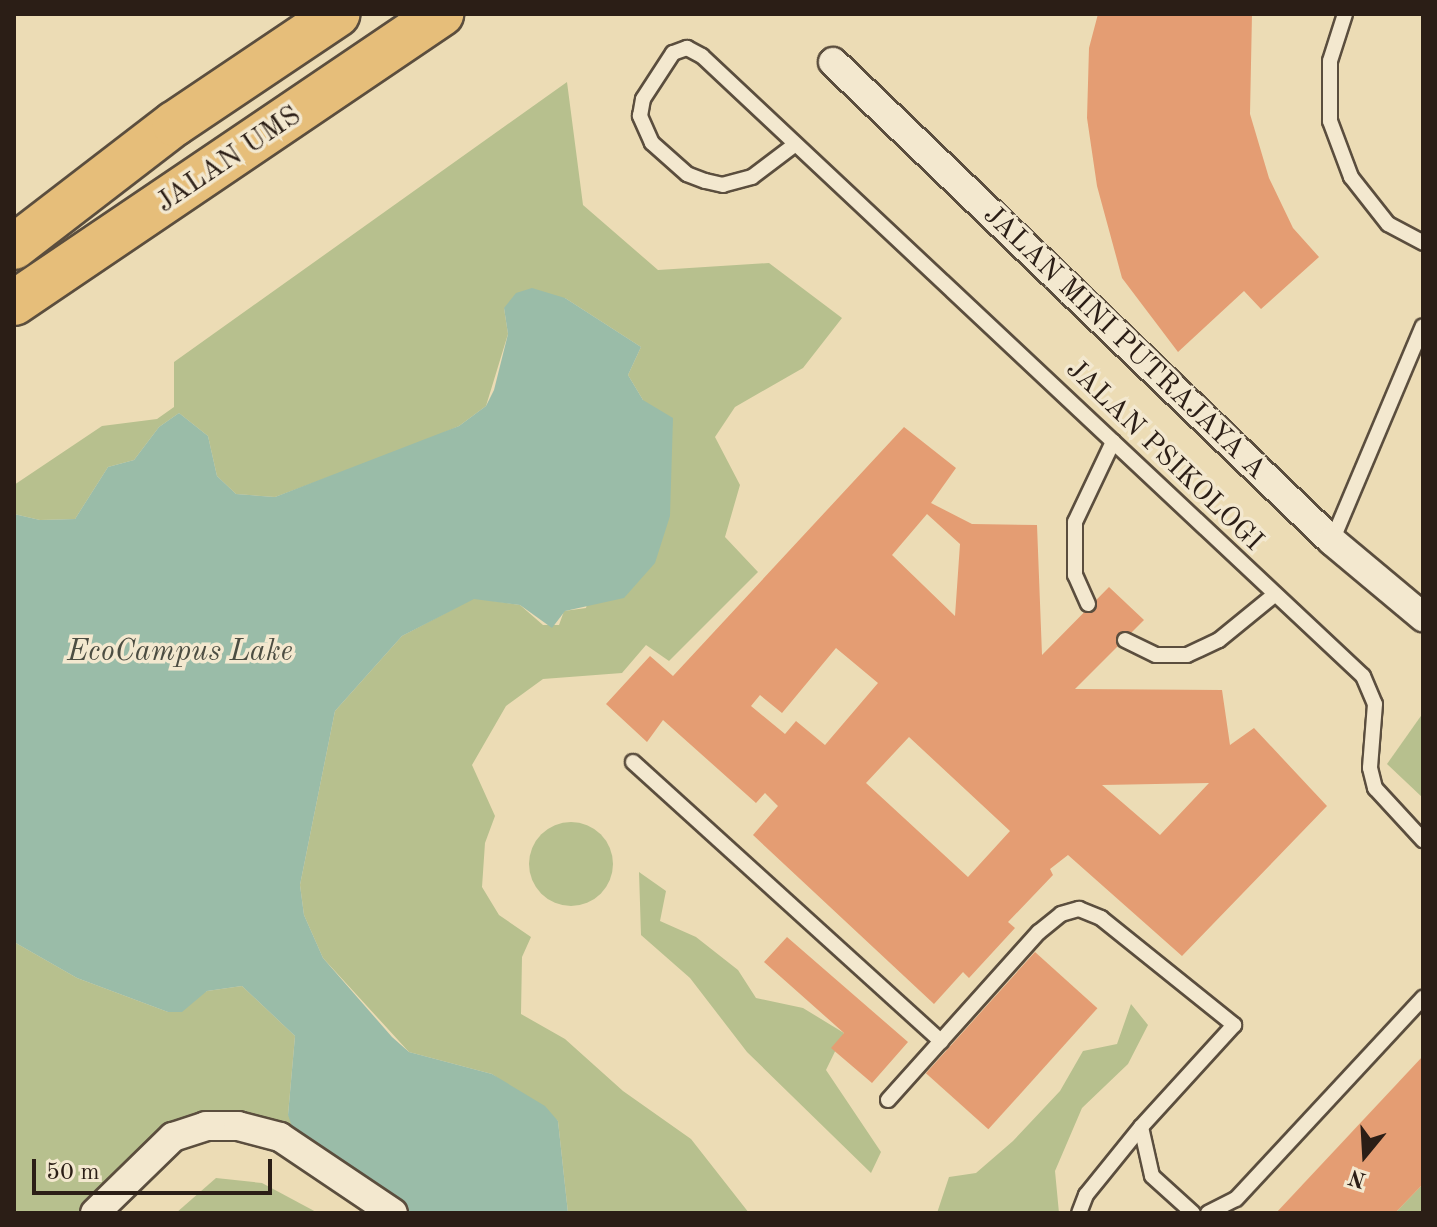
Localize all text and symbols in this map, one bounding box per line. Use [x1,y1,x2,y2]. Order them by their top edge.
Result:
street label: JALAN UMS [150,99,308,221]
street label: JALAN MINI PUTRAJAYA A [976,199,1272,487]
street label: JALAN PSIKOLOGI [1058,353,1270,559]
water label: EcoCampus Lake [67,634,293,670]
north arrow [1325,1115,1405,1195]
scale bar [36,1143,276,1193]
text: 50 m [46,1161,100,1185]
text: N [1346,1165,1369,1191]

